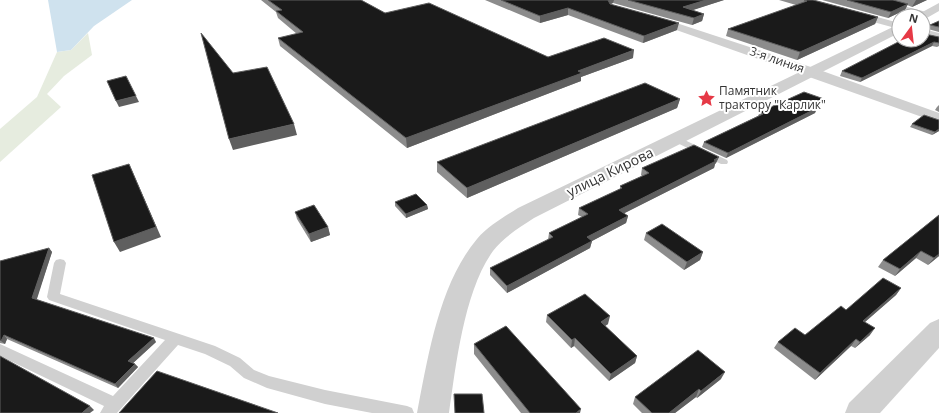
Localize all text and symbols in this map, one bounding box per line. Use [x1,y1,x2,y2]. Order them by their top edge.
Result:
north arrow [891,8,931,48]
text: N [907,9,920,26]
street label: 3-я линия [748,42,807,77]
place label: Памятник трактору "Карлик" [719,82,826,113]
place icon: Памятник трактору "Карлик" [696,88,716,108]
street label: улица Кирова [563,142,656,201]

